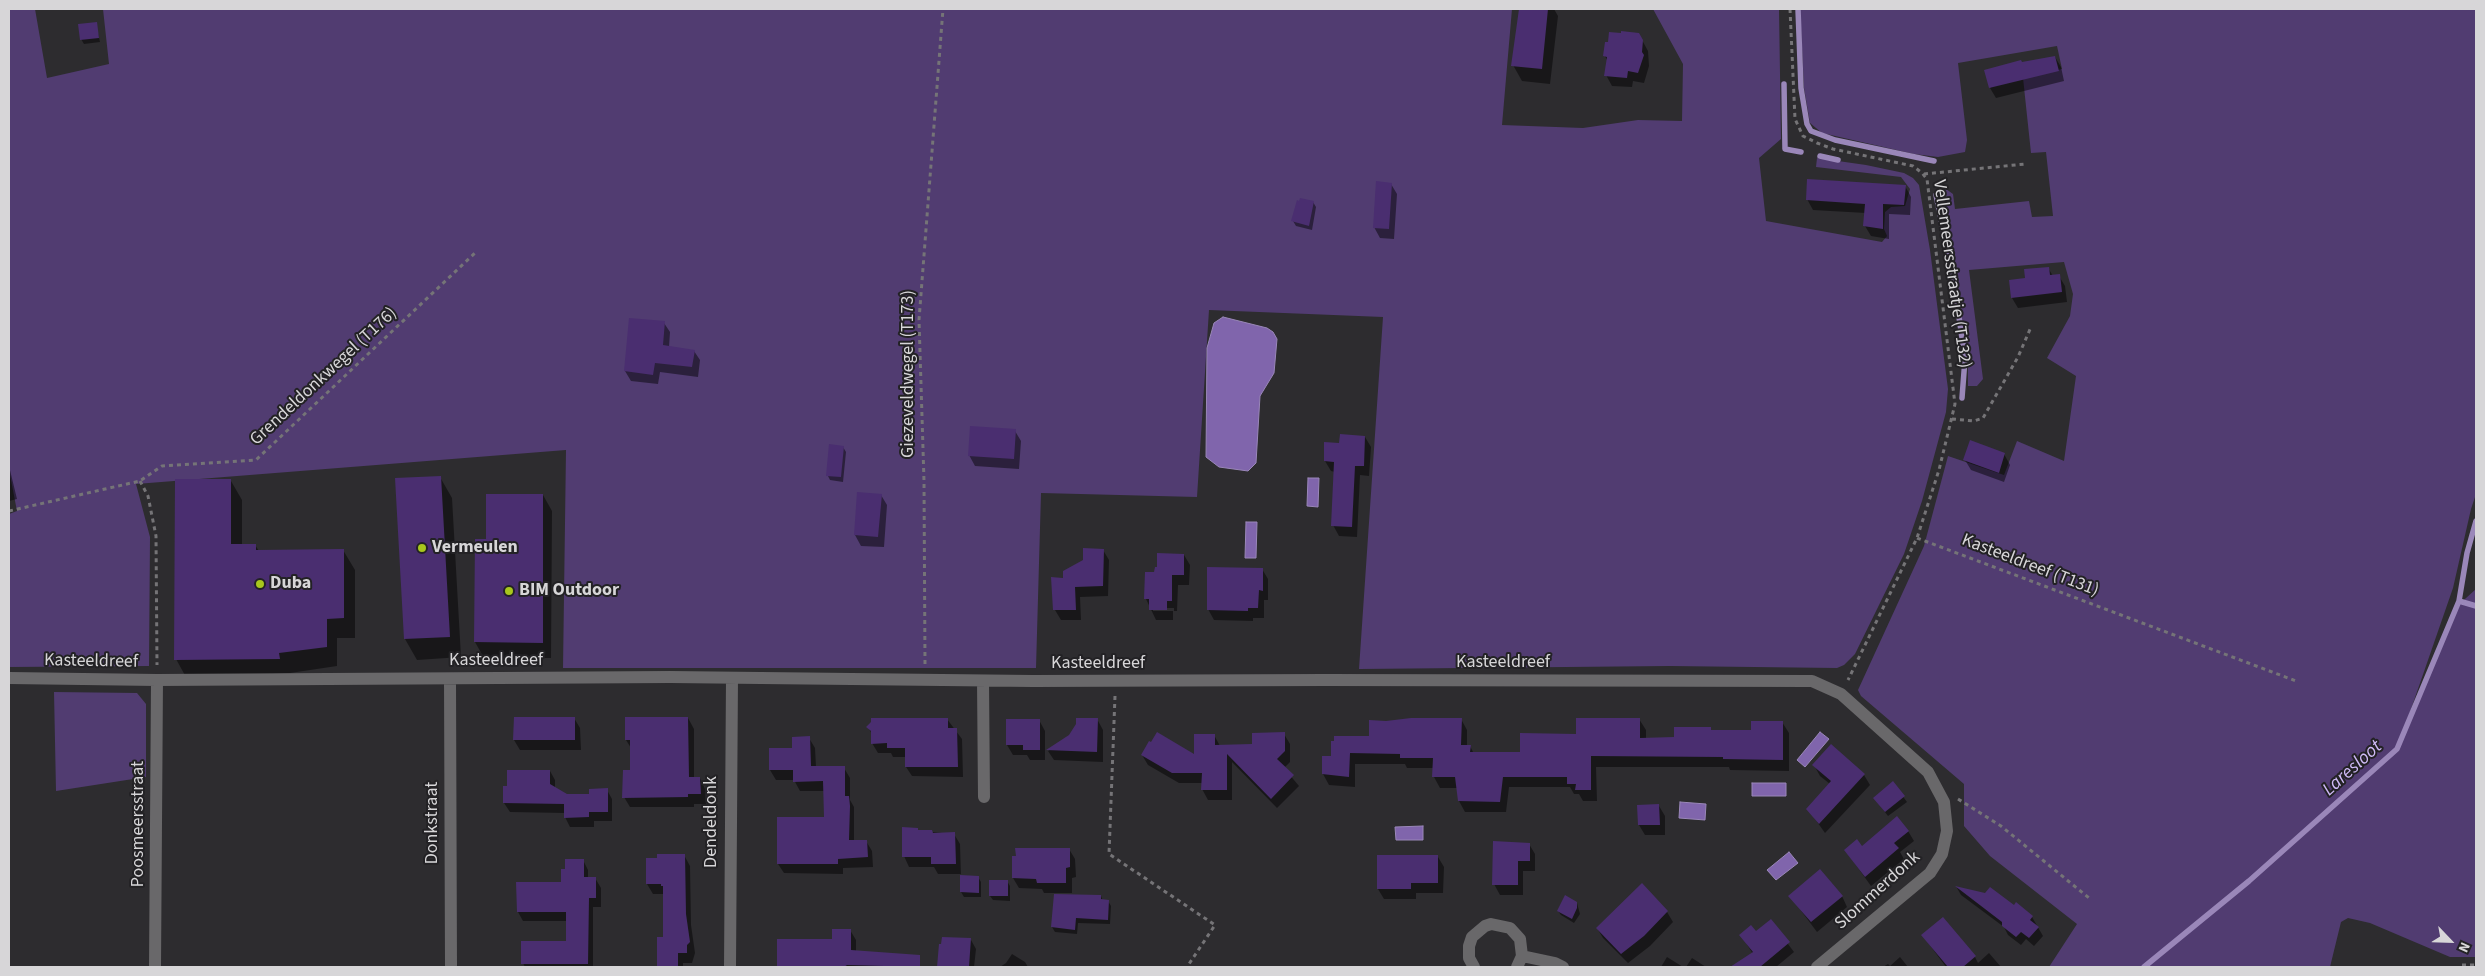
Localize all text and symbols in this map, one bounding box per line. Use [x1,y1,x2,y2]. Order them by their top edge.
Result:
street label: Vellemeersstraatje (T132) [1927,178,1975,370]
street label: Giezeveldwegel (T173) [898,290,920,458]
street label: Grendeldonkwegel (T176) [246,303,402,451]
street label: Kasteeldreef (T131) [1958,530,2102,602]
place label: Vermeulen [432,537,518,559]
marker: Vermeulen [416,542,428,554]
place label: Duba [270,573,311,595]
marker: Duba [254,578,266,590]
place label: BIM Outdoor [519,580,619,602]
marker: BIM Outdoor [503,585,515,597]
street label: Kasteeldreef [44,650,138,674]
street label: Kasteeldreef [449,650,543,672]
street label: Kasteeldreef [1456,652,1550,674]
street label: Kasteeldreef [1051,653,1145,675]
water label: Laresloot [2319,736,2387,802]
street label: Poosmeersstraat [128,761,150,887]
street label: Dendeldonk [701,776,723,868]
street label: Donkstraat [422,782,444,864]
street label: Slommerdonk [1831,847,1925,935]
north arrow [2425,916,2475,966]
text: N [2453,939,2475,955]

